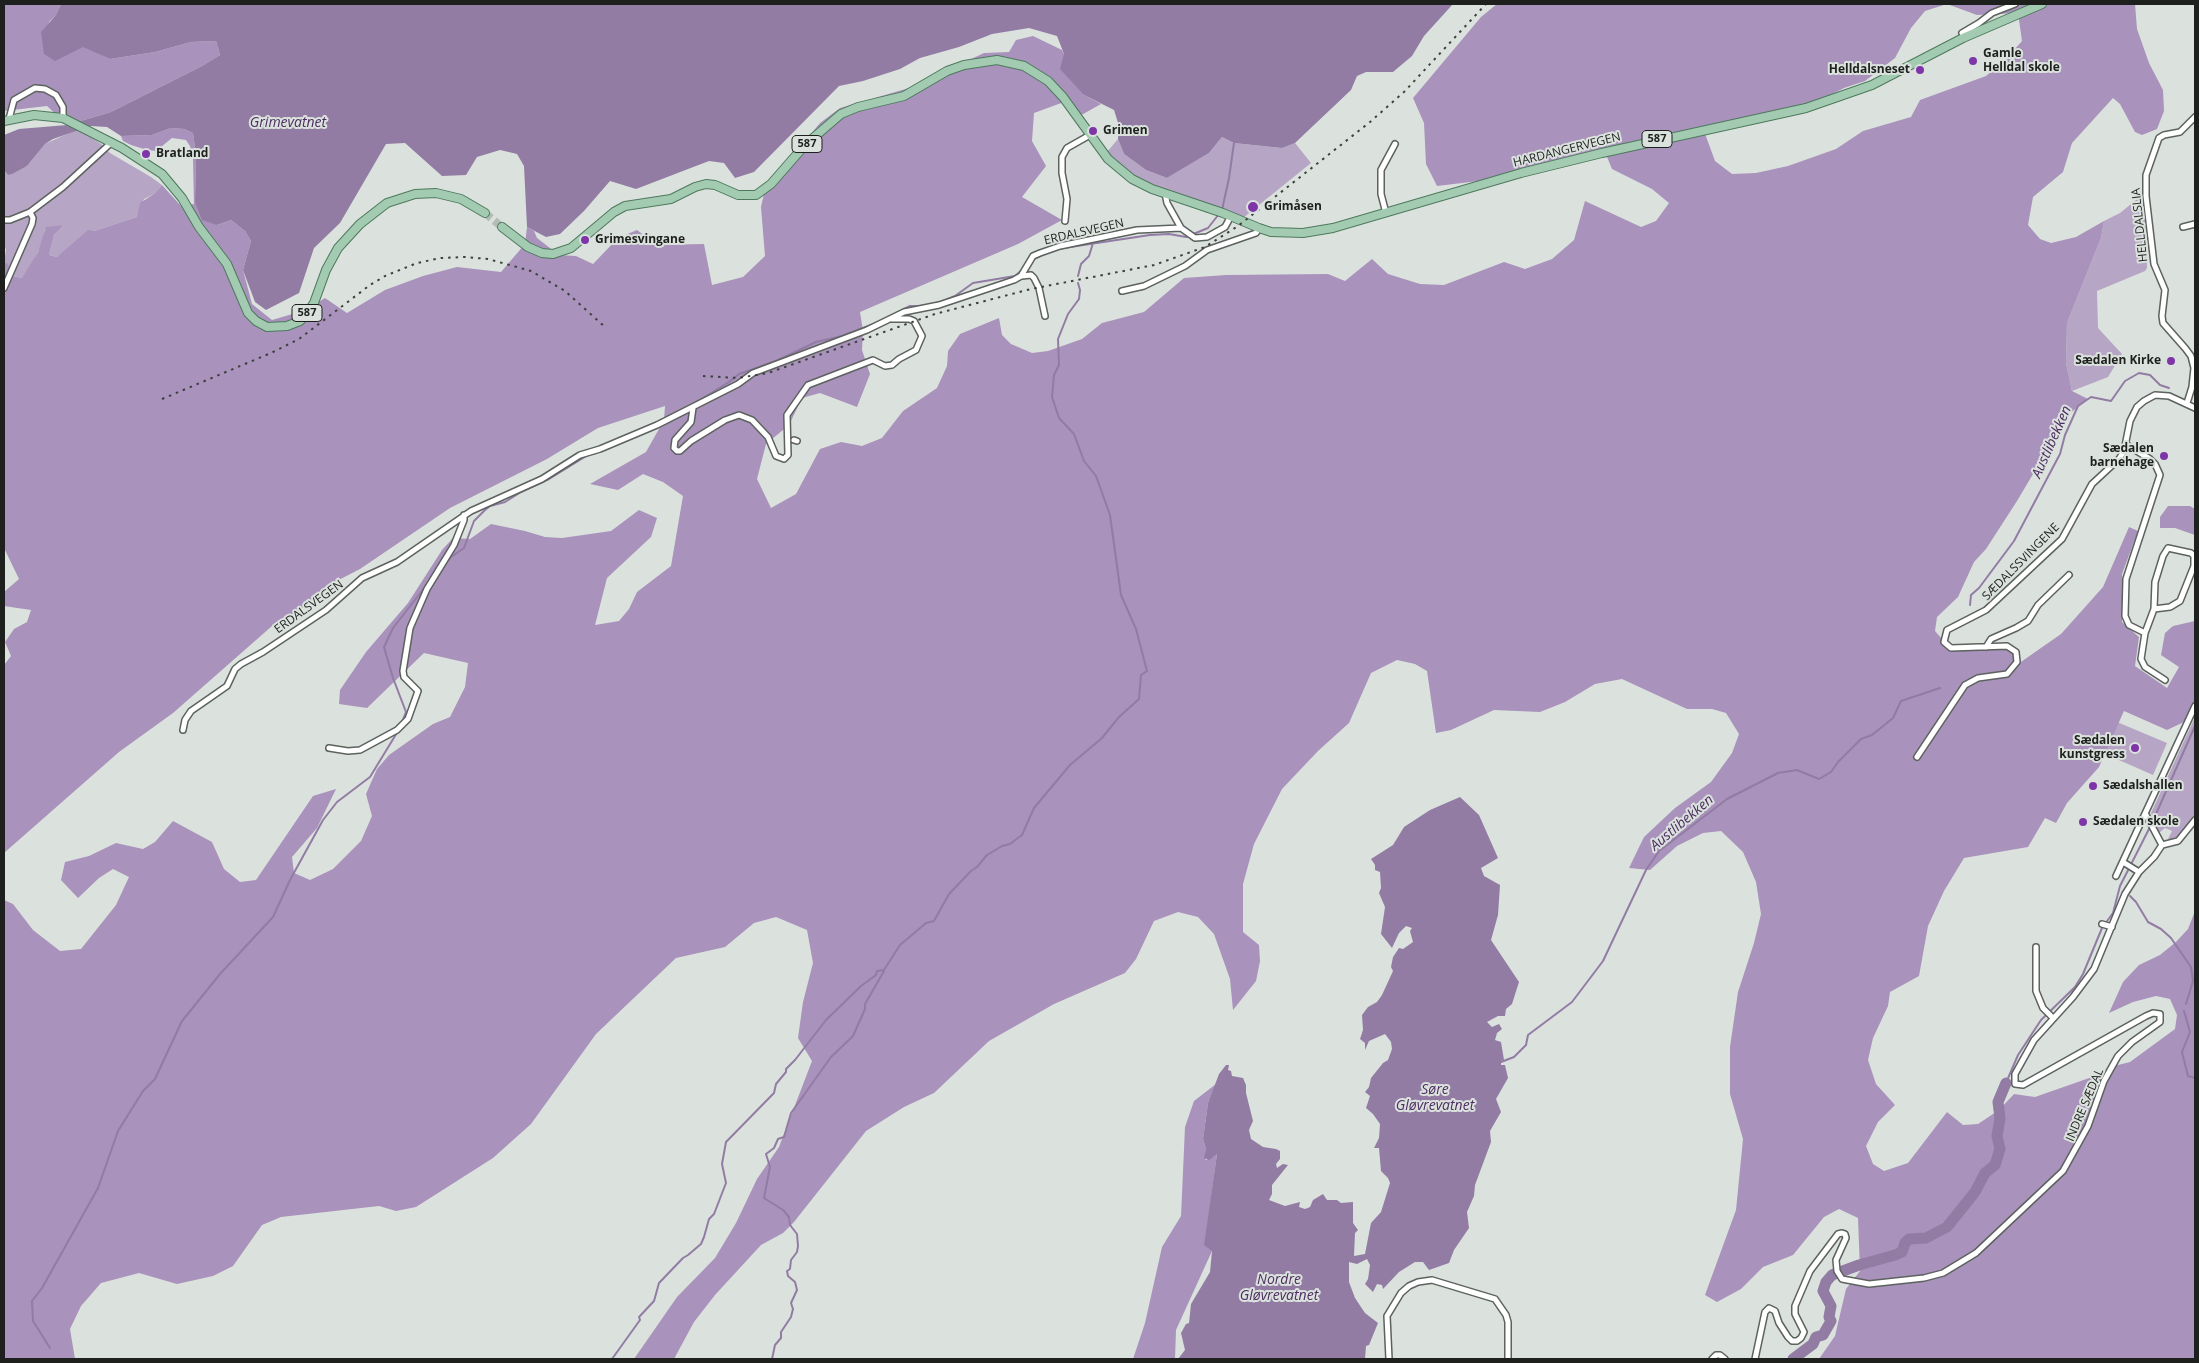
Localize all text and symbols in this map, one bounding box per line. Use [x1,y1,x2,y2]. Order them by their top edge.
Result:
place label: Gamle Helldal skole [1983,47,2060,75]
marker: Gamle Helldal skole [1967,55,1979,67]
place label: Helldalsneset [1829,63,1910,77]
marker: Helldalsneset [1914,64,1926,76]
water label: Grimevatnet [250,115,326,131]
place label: Grimen [1103,124,1148,138]
marker: Grimen [1087,125,1099,137]
street label: HARDANGERVEGEN [1512,130,1622,170]
road number: 587 [1642,130,1672,148]
road number: 587 [792,136,822,152]
place label: Bratland [156,147,208,161]
marker: Bratland [140,148,152,160]
street label: HELLDALSLIA [2129,187,2151,263]
marker: Grimåsen [1246,200,1260,214]
place label: Grimåsen [1264,200,1322,214]
street label: ERDALSVEGEN [1043,216,1125,248]
place label: Grimesvingane [595,233,685,247]
marker: Grimesvingane [579,234,591,246]
road number: 587 [292,304,322,322]
place label: Sædalen Kirke [2075,354,2161,368]
marker: Sædalen Kirke [2165,355,2177,367]
water label: Austlibekken [2029,403,2075,481]
place label: Sædalen barnehage [2090,442,2154,470]
marker: Sædalen barnehage [2158,450,2170,462]
street label: SÆDALSSVINGENE [1979,520,2063,604]
street label: ERDALSVEGEN [272,577,346,637]
place label: Sædalen kunstgress [2059,734,2125,762]
marker: Sædalen kunstgress [2129,742,2141,754]
place label: Sædalshallen [2103,779,2183,793]
marker: Sædalshallen [2087,780,2099,792]
water label: Austlibekken [1647,792,1717,854]
place label: Sædalen skole [2093,815,2179,829]
marker: Sædalen skole [2077,816,2089,828]
street label: INDRE SÆDAL [2063,1066,2107,1144]
water label: Søre Gløvrevatnet [1396,1082,1474,1114]
water label: Nordre Gløvrevatnet [1240,1272,1318,1304]

